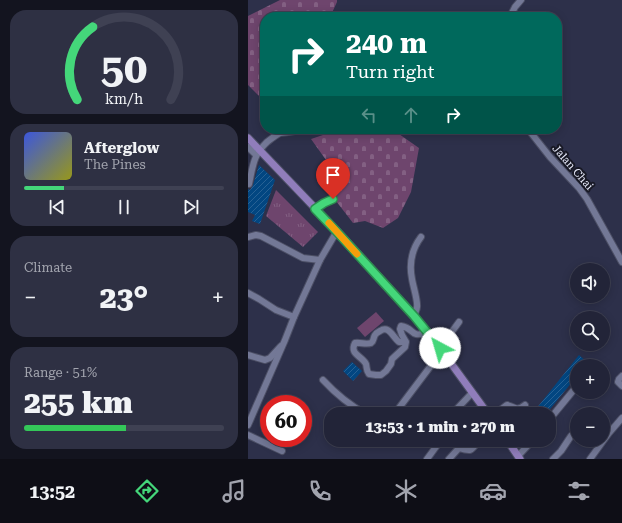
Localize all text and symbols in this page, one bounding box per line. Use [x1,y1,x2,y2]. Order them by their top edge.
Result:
text: 240 m [346,27,427,60]
icon: right [280,28,332,80]
text: 50 [101,44,147,93]
text: Turn right [346,61,434,82]
text: km/h [105,91,143,107]
icon: left [358,104,380,126]
icon: ahead [400,104,422,126]
icon: right [442,104,464,126]
text: Afterglow [84,139,159,157]
street label: Jalan Chai [549,142,596,193]
text: The Pines [84,157,146,172]
pin [316,158,350,199]
icon: arrive [322,164,344,186]
icon: previous [46,196,68,218]
icon: pause [113,196,135,218]
icon: next [180,196,202,218]
text: Climate [24,260,72,275]
map controls [570,263,610,447]
button: sound [570,263,610,303]
text: 23° [100,280,148,315]
text: − [24,285,36,310]
text: + [212,285,224,310]
button: search [570,311,610,351]
position arrow [419,327,461,369]
button: + [570,359,610,399]
text: Range · 51% [24,365,97,380]
text: 255 km [24,385,133,420]
speed limit sign: 60 [260,395,312,447]
button: − [570,407,610,447]
text: 13:53 · 1 min · 270 m [365,418,515,436]
icon: directions [133,477,161,505]
icon: music [220,477,248,505]
icon: phone [306,477,334,505]
icon: climate [392,477,420,505]
icon: car [479,477,507,505]
icon: filters [565,477,593,505]
text: 13:52 [29,481,75,502]

